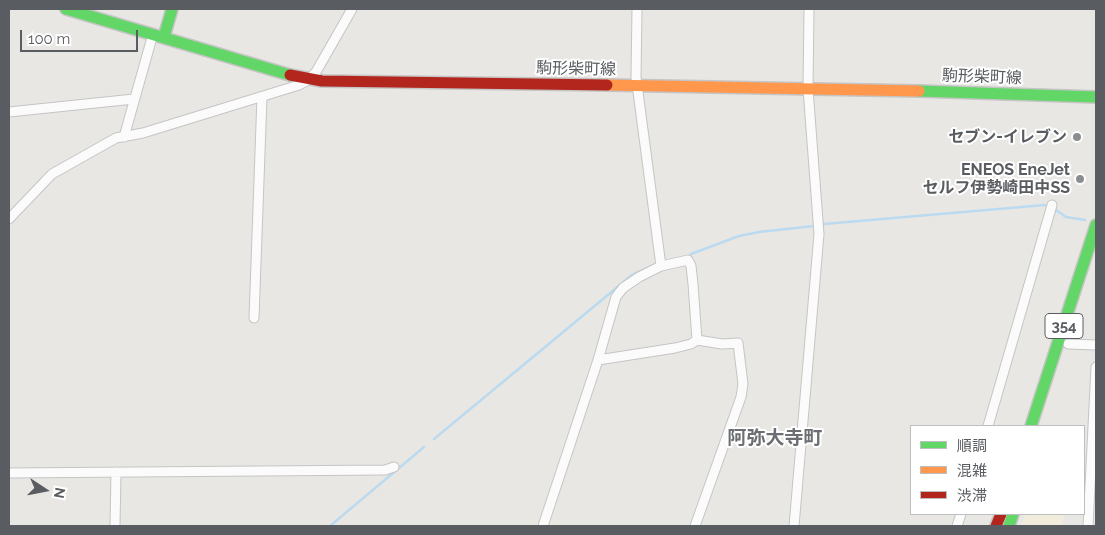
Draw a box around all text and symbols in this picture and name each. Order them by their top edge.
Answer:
scale bar [22,20,140,52]
text: 100 m [28,30,70,48]
street label: 駒形柴町線 [536,59,616,79]
street label: 駒形柴町線 [942,66,1022,88]
place label: セブン-イレブン [948,127,1067,147]
marker: セブン-イレブン [1071,131,1083,143]
place label: ENEOS EneJet セルフ伊勢崎田中SS [922,160,1070,198]
marker: ENEOS EneJet セルフ伊勢崎田中SS [1074,173,1086,185]
road number: 354 [1045,314,1083,338]
legend [910,425,1085,515]
district label: 阿弥大寺町 [728,427,822,449]
text: 順調 [957,437,987,455]
text: 混雑 [957,462,987,480]
north arrow [20,465,70,515]
text: N [51,486,69,500]
text: 渋滞 [957,487,987,505]

